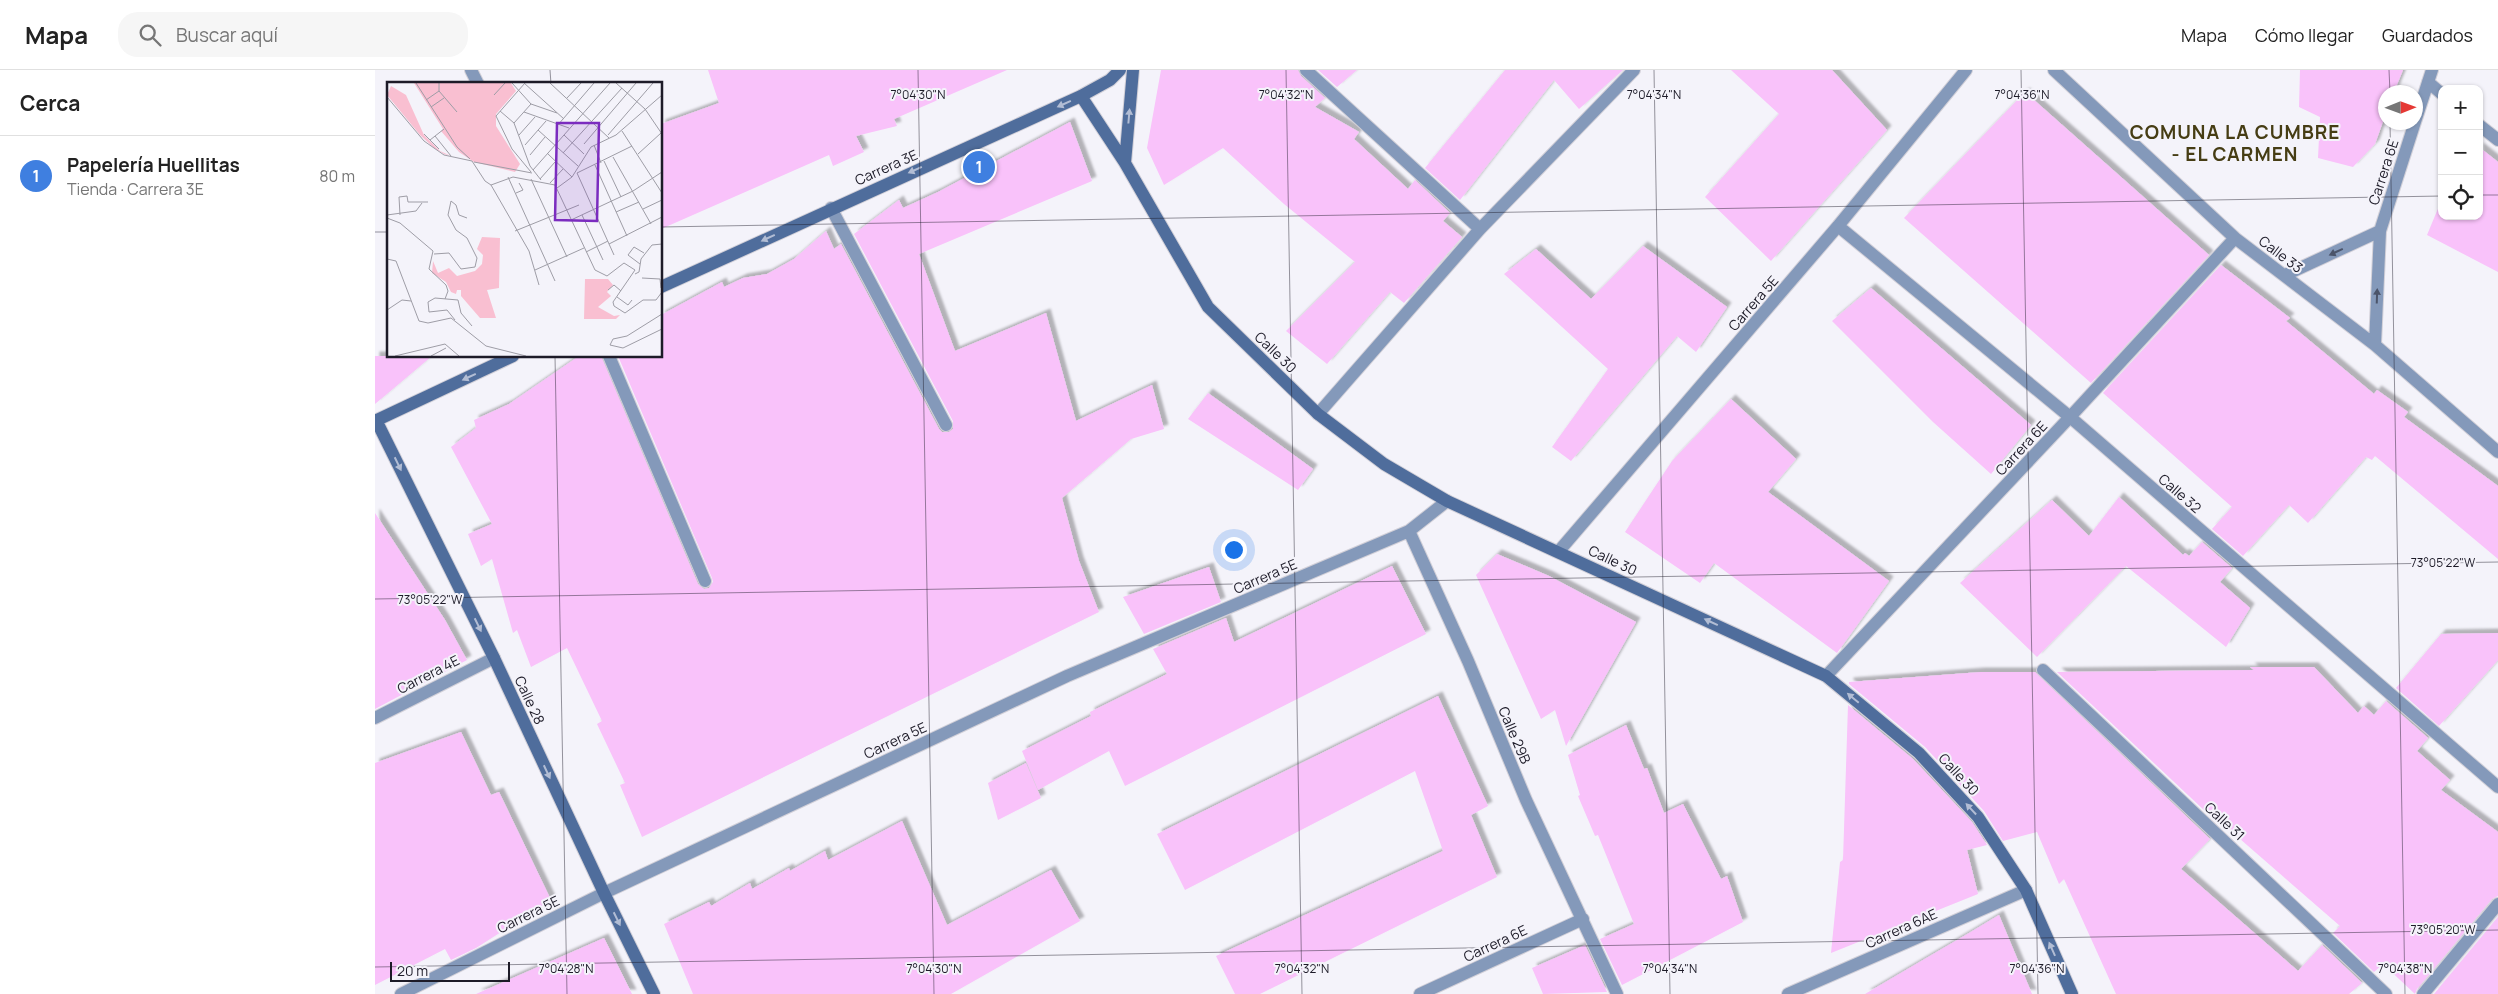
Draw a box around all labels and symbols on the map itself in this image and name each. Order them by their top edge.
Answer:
inset map [387,82,663,358]
north arrow [2378,85,2423,130]
text: 7°04'30"N [891,86,945,103]
text: 7°04'32"N [1259,86,1313,103]
text: 7°04'34"N [1627,86,1681,103]
text: 7°04'36"N [1994,86,2050,103]
one-way arrow [1057,100,1071,108]
one-way arrow [1125,108,1133,124]
district label: COMUNA LA CUMBRE - EL CARMEN [2130,119,2340,167]
street label: Carrera 6E [2363,137,2403,207]
street label: Carrera 3E [852,145,920,189]
pin: 1 [963,148,995,186]
one-way arrow [908,167,922,175]
street label: Calle 33 [2255,231,2307,277]
one-way arrow [760,233,775,242]
one-way arrow [2329,248,2343,256]
street label: Carrera 5E [1724,271,1782,335]
one-way arrow [2374,288,2382,304]
street label: Calle 30 [1251,327,1301,377]
one-way arrow [462,373,476,381]
street label: Carrera 6E [1991,417,2051,479]
one-way arrow [394,457,402,471]
street label: Calle 32 [2155,469,2206,517]
your location [1221,537,1247,563]
street label: Calle 30 [1586,540,1640,580]
street label: Carrera 5E [1230,554,1300,598]
text: 73°05'22"W [2411,554,2476,571]
text: 73°05'22"W [398,591,463,608]
one-way arrow [474,618,482,632]
one-way arrow [1704,618,1718,626]
street label: Carrera 4E [394,650,462,698]
street label: Calle 28 [511,673,549,727]
one-way arrow [1848,692,1860,704]
street label: Calle 29B [1494,703,1536,767]
street label: Carrera 5E [860,717,930,763]
street label: Calle 30 [1934,749,1984,799]
one-way arrow [544,765,552,779]
street label: Calle 31 [2201,798,2249,844]
one-way arrow [1965,804,1977,816]
street label: Carrera 5E [494,891,562,937]
street label: Carrera 6AE [1862,904,1940,952]
one-way arrow [613,912,621,926]
street label: Carrera 6E [1460,920,1530,966]
text: 73°05'20"W [2411,921,2476,938]
one-way arrow [2048,942,2056,956]
scale bar [390,959,510,982]
text: 7°04'28"N [539,960,593,977]
text: 7°04'30"N [907,960,961,977]
text: 7°04'32"N [1275,960,1329,977]
text: 7°04'34"N [1643,960,1697,977]
text: 7°04'36"N [2009,960,2065,977]
text: 7°04'38"N [2378,960,2432,977]

